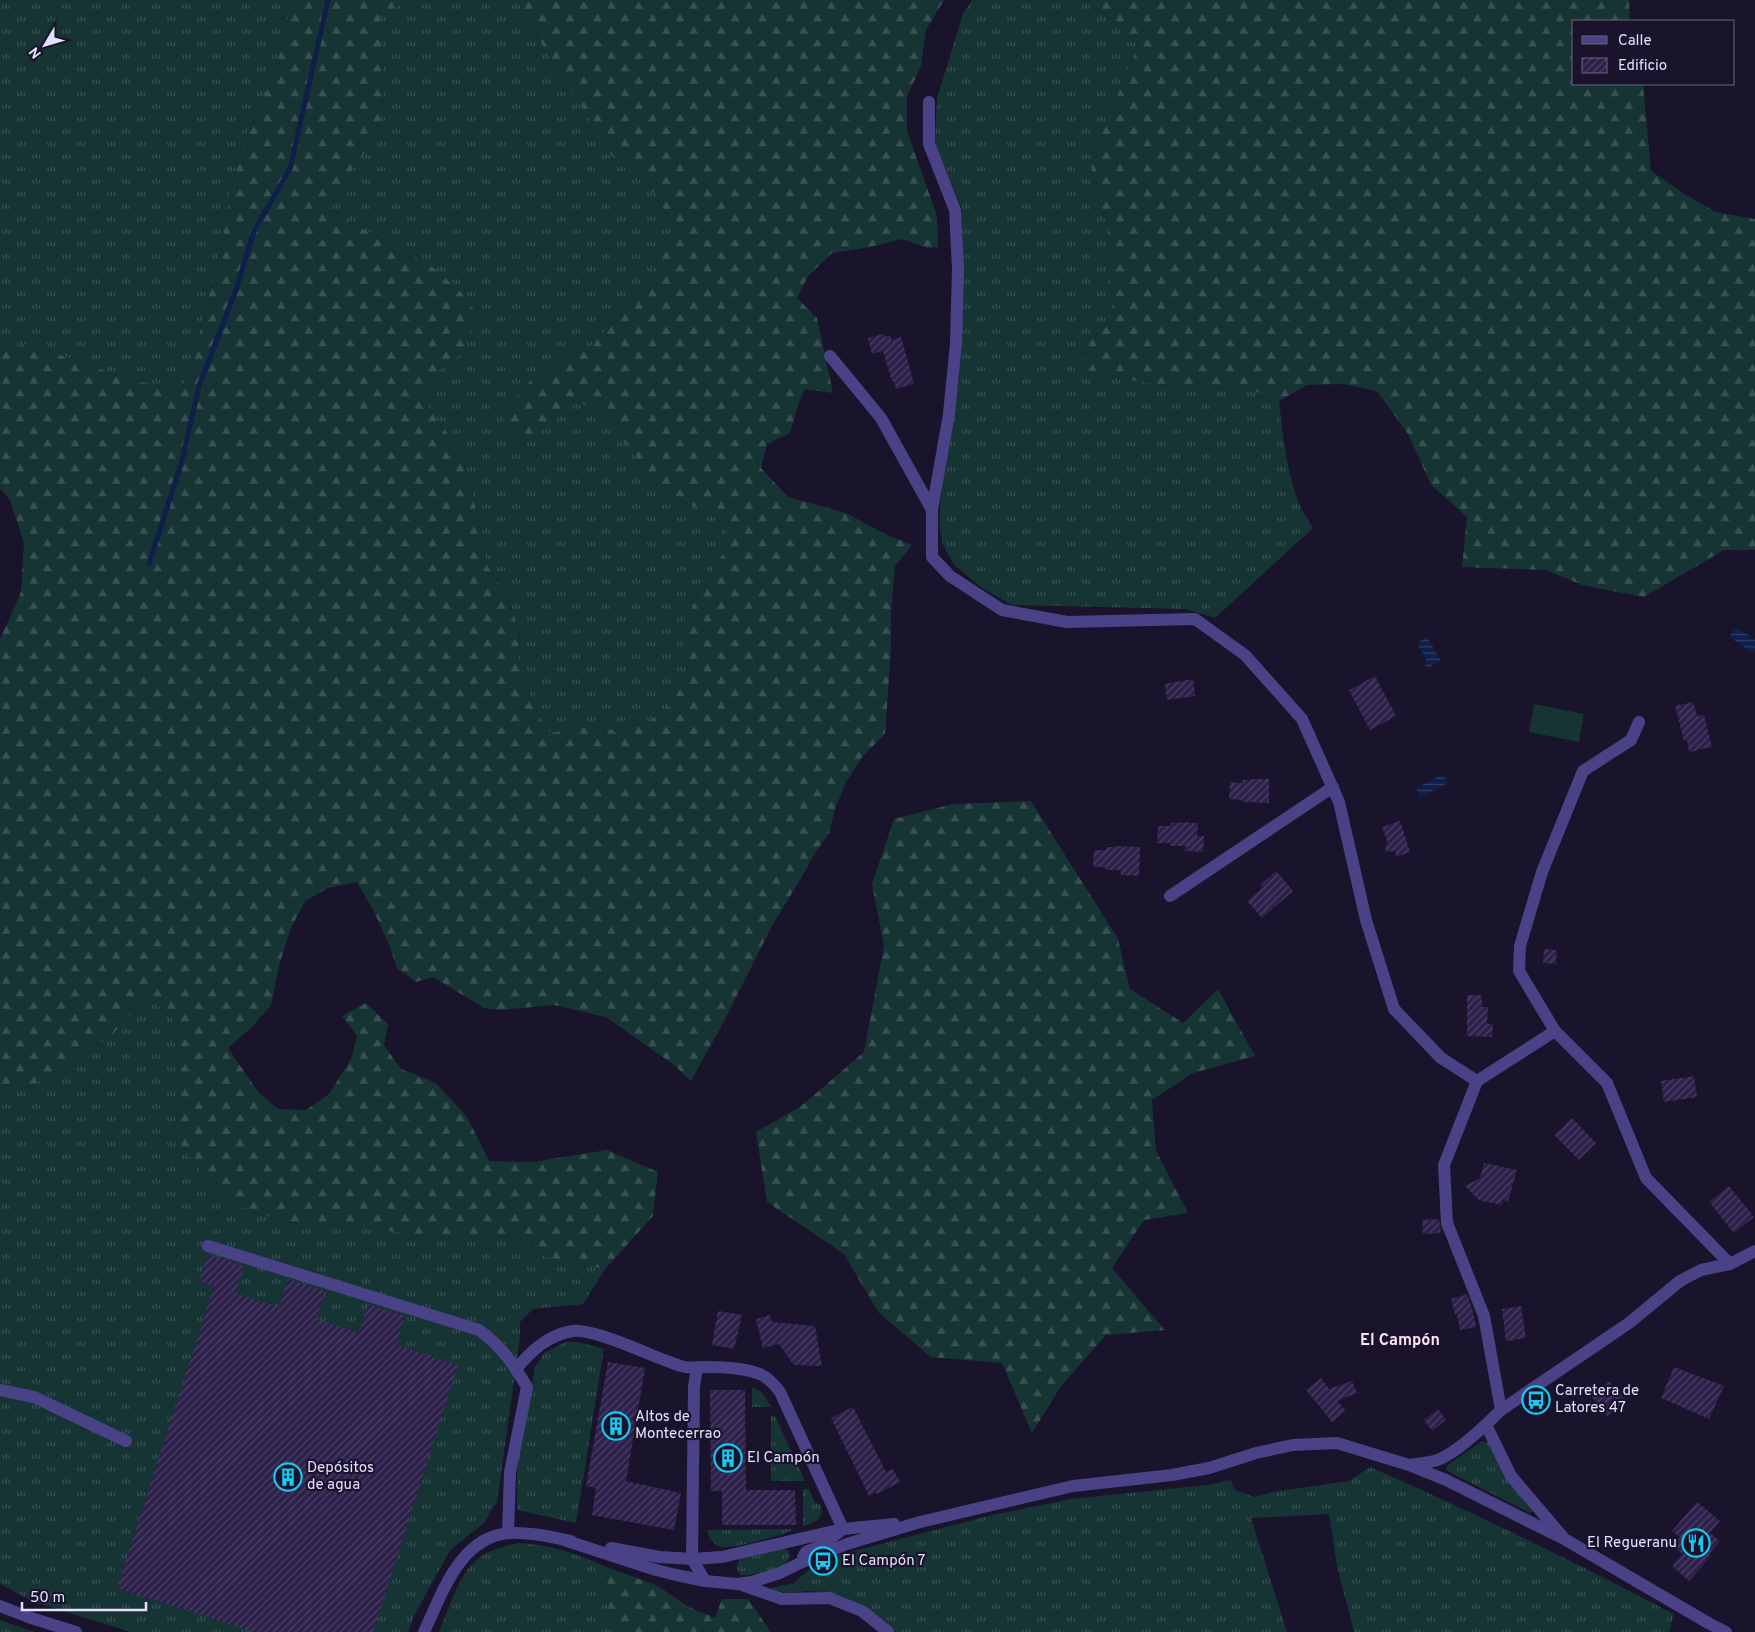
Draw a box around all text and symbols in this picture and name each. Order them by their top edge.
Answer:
north arrow [20,20,70,70]
legend [1572,20,1735,85]
text: Calle [1618,32,1652,51]
text: N [26,43,46,61]
text: Edificio [1618,57,1667,76]
district label: El Campón [1360,1331,1440,1351]
place label: Carretera de Latores 47 [1555,1382,1639,1418]
bus stop icon: Carretera de Latores 47 [1521,1385,1551,1415]
place label: Altos de Montecerrao [635,1408,721,1444]
building icon: Altos de Montecerrao [601,1411,631,1441]
building icon: El Campón [713,1443,743,1473]
place label: El Campón [747,1449,820,1468]
place label: Depósitos de agua [307,1459,374,1495]
building icon: Depósitos de agua [273,1462,303,1492]
restaurant icon: El Regueranu [1681,1528,1711,1558]
place label: El Regueranu [1587,1534,1677,1553]
bus stop icon: El Campón 7 [808,1546,838,1576]
place label: El Campón 7 [842,1552,926,1571]
scale bar [22,1580,146,1612]
text: 50 m [30,1589,65,1608]

